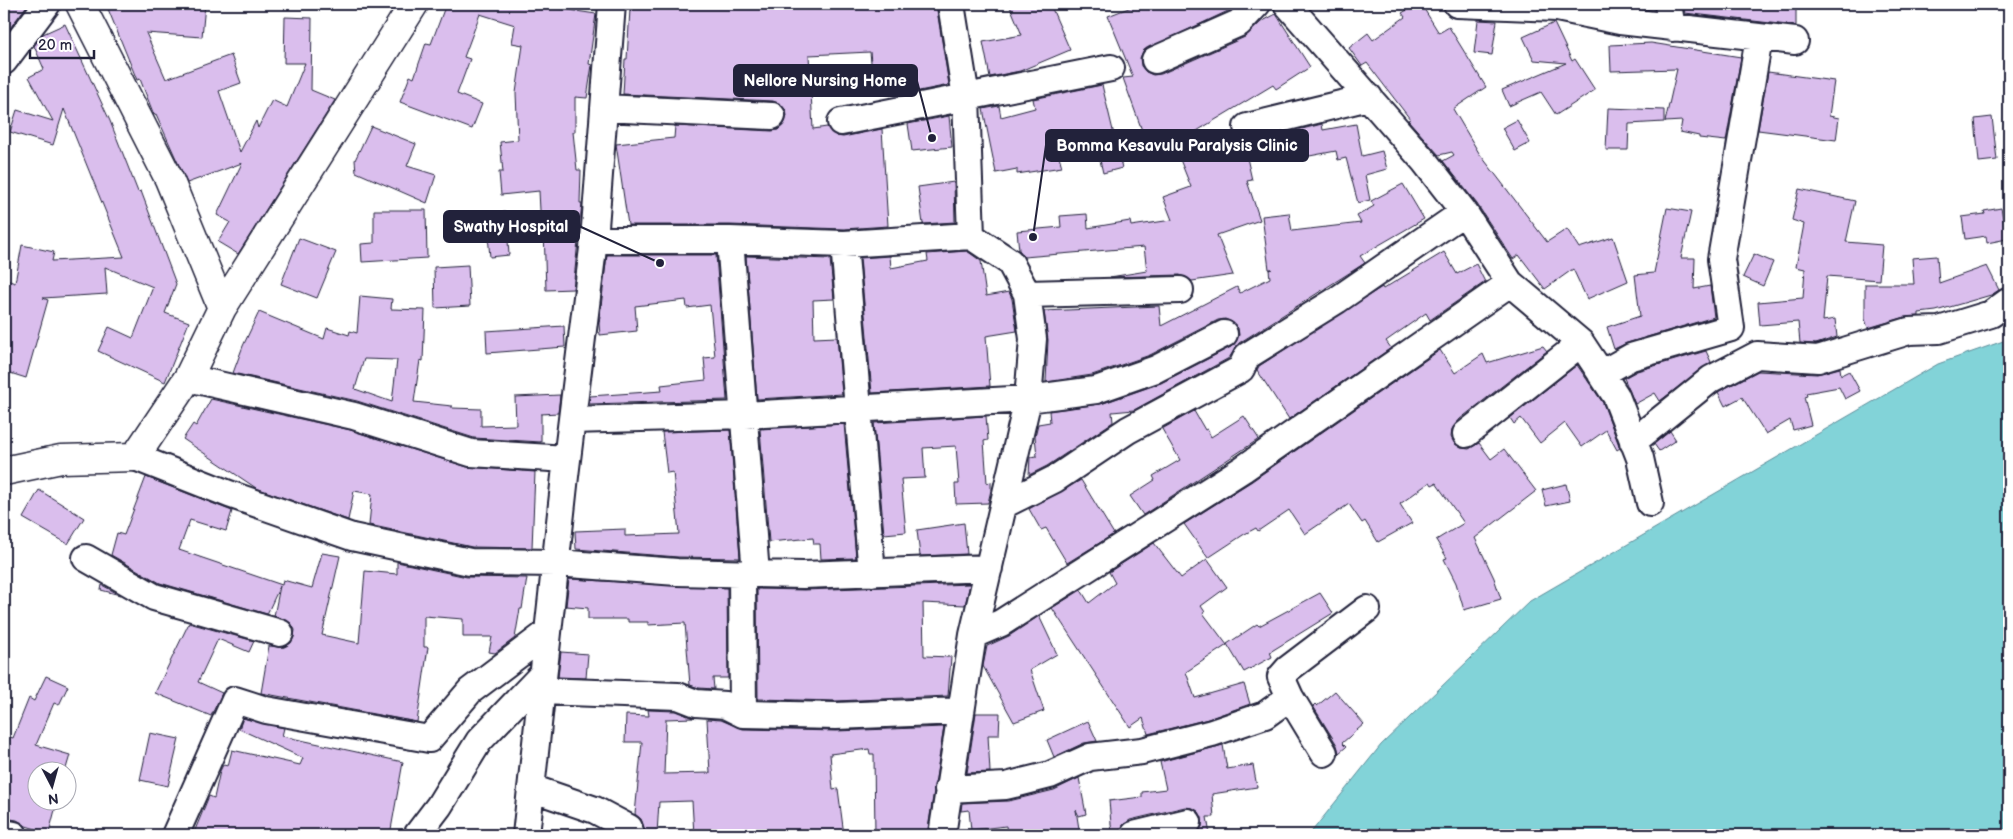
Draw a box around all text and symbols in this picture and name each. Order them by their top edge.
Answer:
scale bar [30,28,94,60]
text: 20 m [38,36,72,55]
callout: Nellore Nursing Home [734,65,917,96]
text: Nellore Nursing Home [743,72,907,91]
callout: Bomma Kesavulu Paralysis Clinic [1046,130,1308,161]
text: Bomma Kesavulu Paralysis Clinic [1056,137,1298,156]
callout: Swathy Hospital [444,211,579,242]
text: Swathy Hospital [454,218,568,237]
north arrow [28,762,78,812]
text: N [47,789,59,807]

